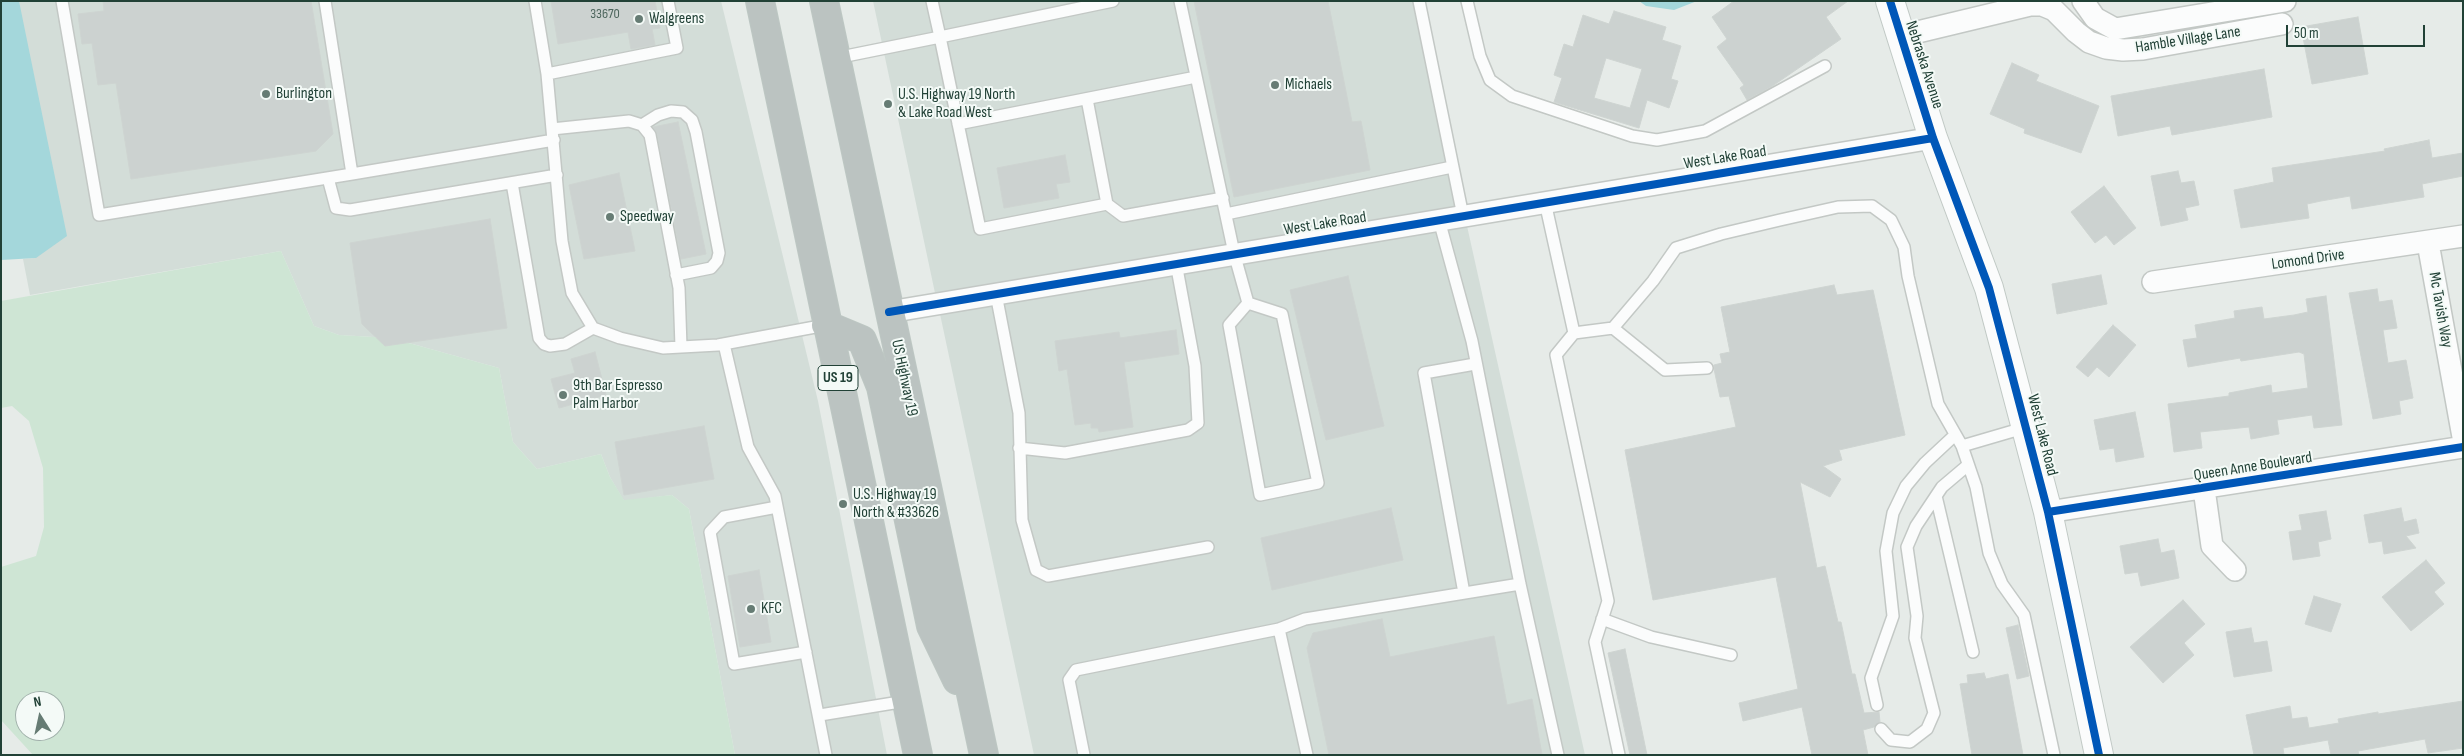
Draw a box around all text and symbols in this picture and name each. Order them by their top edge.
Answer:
house number: 33670 [590,6,620,22]
place label: Walgreens [649,9,704,29]
marker: Walgreens [633,13,645,25]
scale bar [2289,15,2428,47]
street label: Nebraska Avenue [1901,19,1947,111]
street label: Hamble Village Lane [2134,22,2242,58]
text: 50 m [2294,24,2319,43]
place label: Michaels [1285,75,1332,95]
marker: Michaels [1269,79,1281,91]
place label: Burlington [276,84,332,104]
place label: U.S. Highway 19 North & Lake Road West [898,85,1015,123]
marker: Burlington [260,88,272,100]
marker: U.S. Highway 19 North & Lake Road West [882,98,894,110]
street label: West Lake Road [1682,142,1768,174]
place label: Speedway [620,207,674,227]
street label: West Lake Road [1282,208,1368,240]
marker: Speedway [604,211,616,223]
street label: Lomond Drive [2270,245,2346,275]
street label: Mc Tavish Way [2424,271,2456,349]
street label: US Highway 19 [887,338,921,418]
road number: US 19 [818,366,858,390]
place label: 9th Bar Espresso Palm Harbor [573,376,663,414]
marker: 9th Bar Espresso Palm Harbor [557,389,569,401]
street label: West Lake Road [2023,392,2061,478]
street label: Queen Anne Boulevard [2192,448,2314,486]
place label: U.S. Highway 19 North & #33626 [853,485,939,523]
marker: U.S. Highway 19 North & #33626 [837,498,849,510]
place label: KFC [761,599,782,619]
marker: KFC [745,603,757,615]
north arrow [15,691,65,741]
text: N [32,693,43,711]

